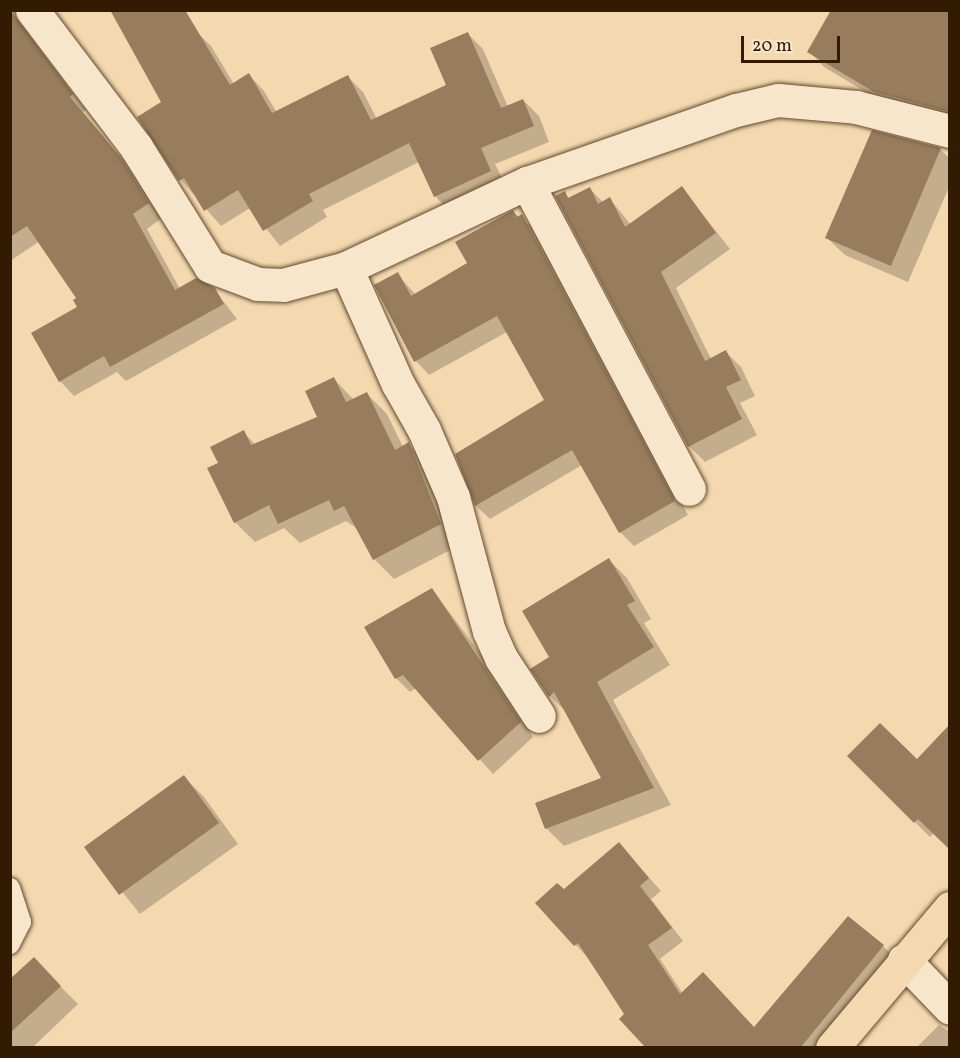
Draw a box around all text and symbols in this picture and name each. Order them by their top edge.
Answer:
scale bar [744,24,843,62]
text: 20 m [752,34,792,59]

